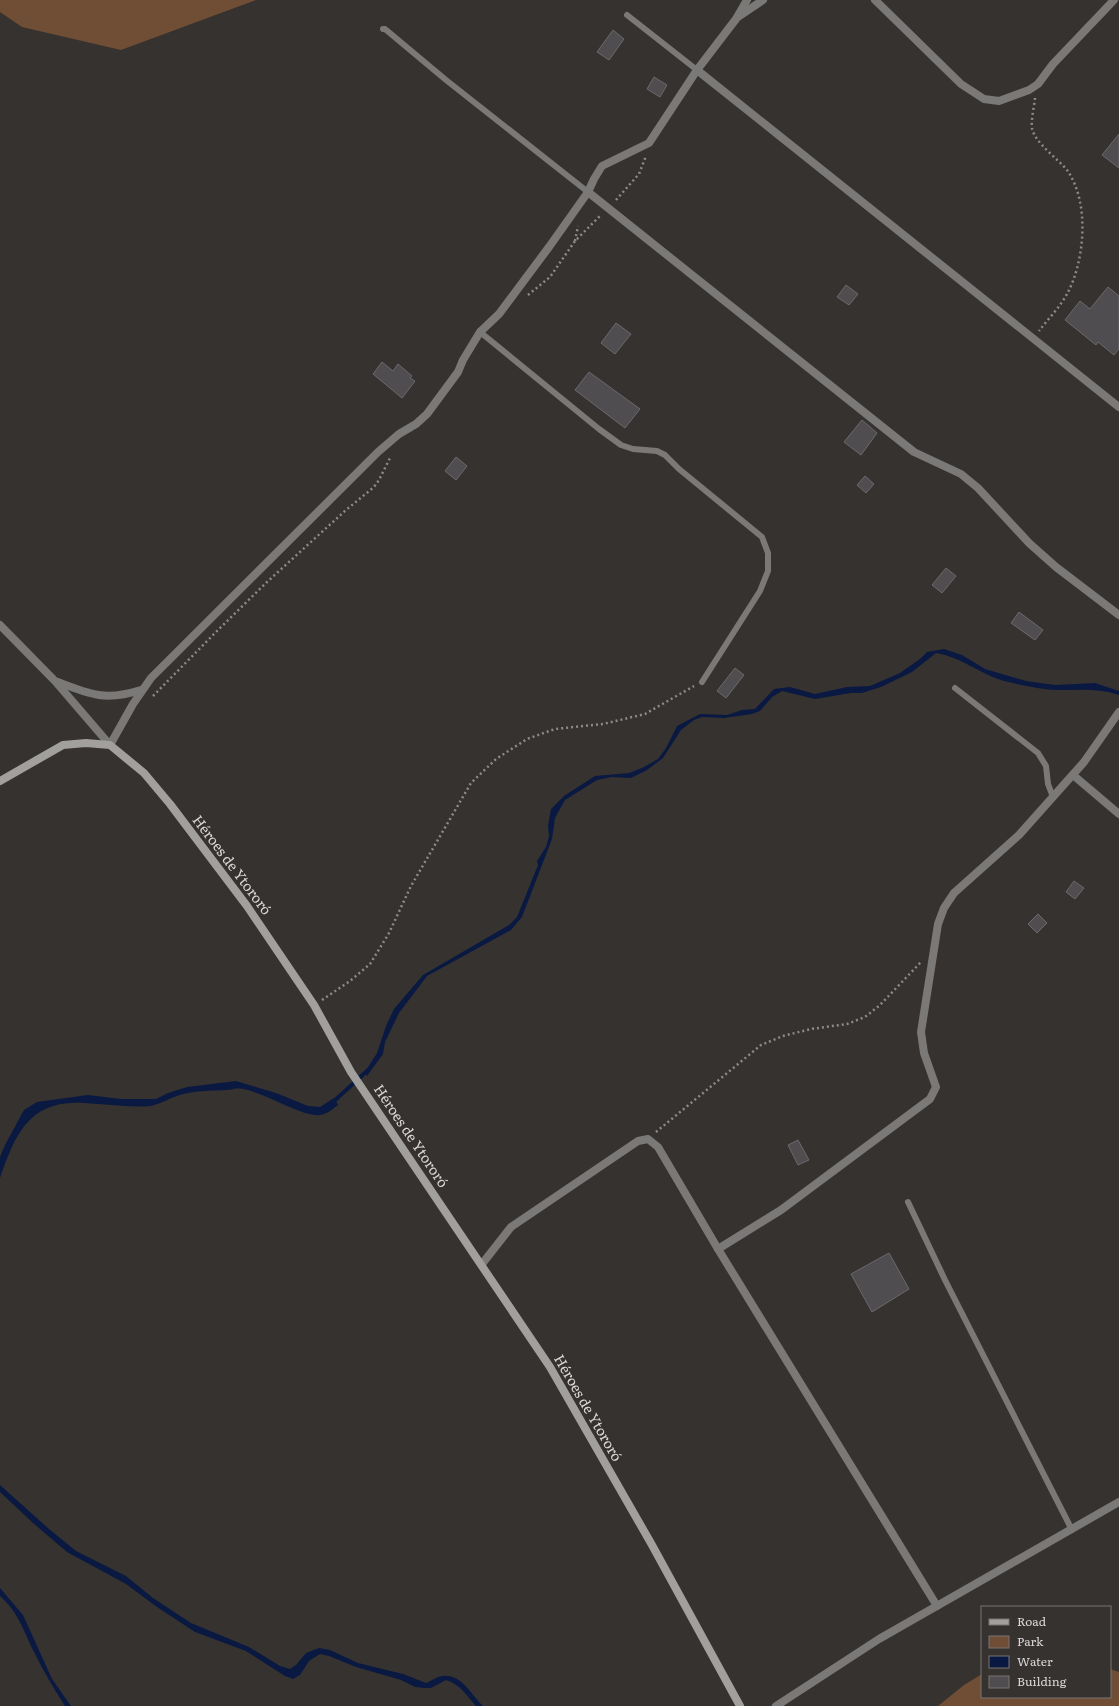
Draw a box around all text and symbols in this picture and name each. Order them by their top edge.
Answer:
street label: Héroes de Ytororó [189,810,277,919]
street label: Héroes de Ytororó [370,1080,454,1191]
street label: Héroes de Ytororó [550,1350,628,1465]
legend [981,1606,1111,1698]
text: Road [1017,1612,1047,1630]
text: Park [1017,1632,1044,1650]
text: Water [1017,1652,1053,1670]
text: Building [1017,1672,1067,1690]

